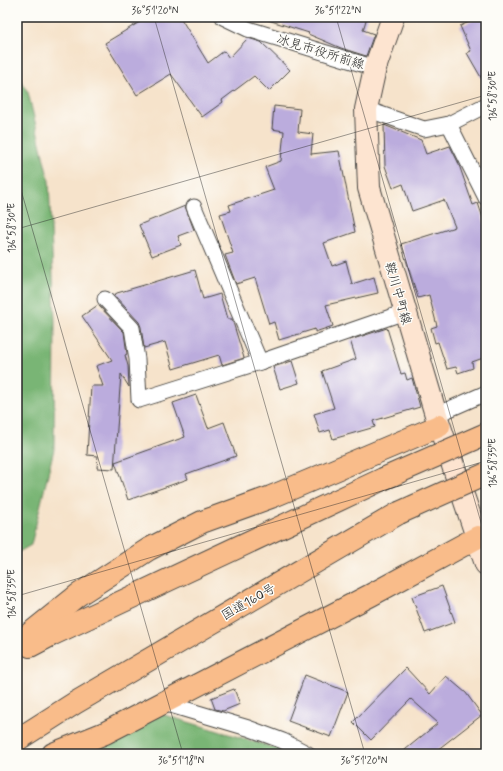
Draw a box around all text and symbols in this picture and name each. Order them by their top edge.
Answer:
text: 36°51'20"N [132,4,179,18]
text: 36°51'22"N [315,4,361,18]
street label: 冰見市役所前線 [275,31,368,74]
text: 136°58'30"E [486,71,500,121]
text: 136°58'30"E [5,203,19,253]
street label: 鞍川中町線 [380,260,415,328]
text: 136°58'35"E [486,438,500,488]
text: 136°58'35"E [5,569,19,619]
street label: 国道160号 [219,580,279,625]
text: 36°51'18"N [158,754,204,768]
text: 36°51'20"N [341,754,388,768]

